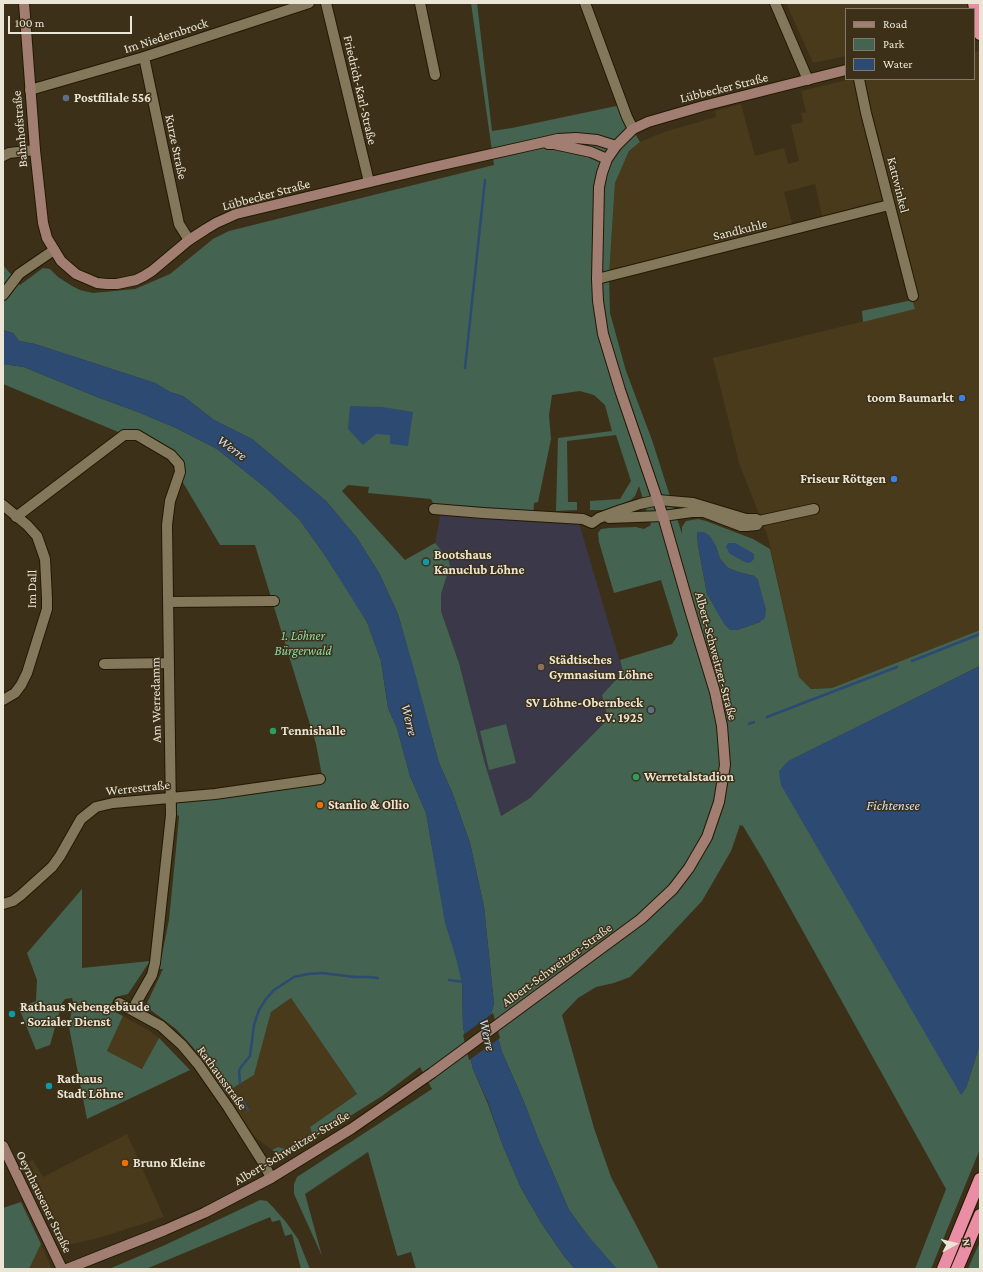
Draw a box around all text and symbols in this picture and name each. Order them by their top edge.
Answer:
scale bar [10,8,134,34]
legend [845,8,975,80]
street label: Im Niedernbrock [122,15,210,57]
text: 100 m [15,16,44,30]
text: Road [883,17,907,31]
street label: Friedrich-Karl-Straße [340,34,380,146]
text: Park [883,37,904,51]
text: Water [883,57,912,71]
street label: Lübbecker Straße [678,70,770,106]
street label: Bahnhofstraße [9,90,31,168]
place label: Postfiliale 556 [74,90,151,106]
marker: Postfiliale 556 [61,93,71,103]
street label: Kurze Straße [162,113,190,181]
street label: Kattwinkel [884,155,912,215]
street label: Lübbecker Straße [220,176,312,214]
street label: Sandkuhle [711,216,769,244]
place label: toom Baumarkt [867,390,954,406]
marker: toom Baumarkt [957,393,967,403]
water label: Werre [214,432,250,464]
place label: Friseur Röttgen [800,471,886,487]
marker: Friseur Röttgen [889,474,899,484]
place label: Bootshaus Kanuclub Löhne [434,547,525,578]
marker: Bootshaus Kanuclub Löhne [421,557,431,567]
street label: Im Dall [24,570,40,608]
street label: Albert-Schweitzer-Straße [691,590,741,722]
park label: 1. Löhner Bürgerwald [274,628,332,659]
place label: Städtisches Gymnasium Löhne [549,652,653,683]
street label: Am Werredamm [147,657,165,743]
marker: Städtisches Gymnasium Löhne [536,662,546,672]
place label: SV Löhne-Obernbeck e.V. 1925 [526,695,643,726]
water label: Werre [397,702,421,738]
marker: SV Löhne-Obernbeck e.V. 1925 [646,705,656,715]
place label: Tennishalle [281,723,346,739]
marker: Tennishalle [268,726,278,736]
place label: Werretalstadion [644,769,734,785]
marker: Werretalstadion [631,772,641,782]
street label: Werrestraße [105,777,171,799]
place label: Stanlio & Ollio [328,797,409,813]
water label: Fichtensee [866,798,920,814]
marker: Stanlio & Ollio [315,800,325,810]
street label: Albert-Schweitzer-Straße [499,920,615,1010]
place label: Rathaus Nebengebäude - Sozialer Dienst [20,999,149,1030]
marker: Rathaus Nebengebäude - Sozialer Dienst [7,1009,17,1019]
water label: Werre [475,1017,499,1053]
street label: Rathausstraße [194,1043,250,1113]
place label: Rathaus Stadt Löhne [57,1071,123,1102]
marker: Rathaus Stadt Löhne [44,1081,54,1091]
street label: Albert-Schweitzer-Straße [231,1107,353,1189]
street label: Oeynhausener Straße [13,1148,75,1256]
place label: Bruno Kleine [133,1155,205,1171]
marker: Bruno Kleine [120,1158,130,1168]
north arrow [935,1224,975,1264]
text: N [960,1238,973,1247]

